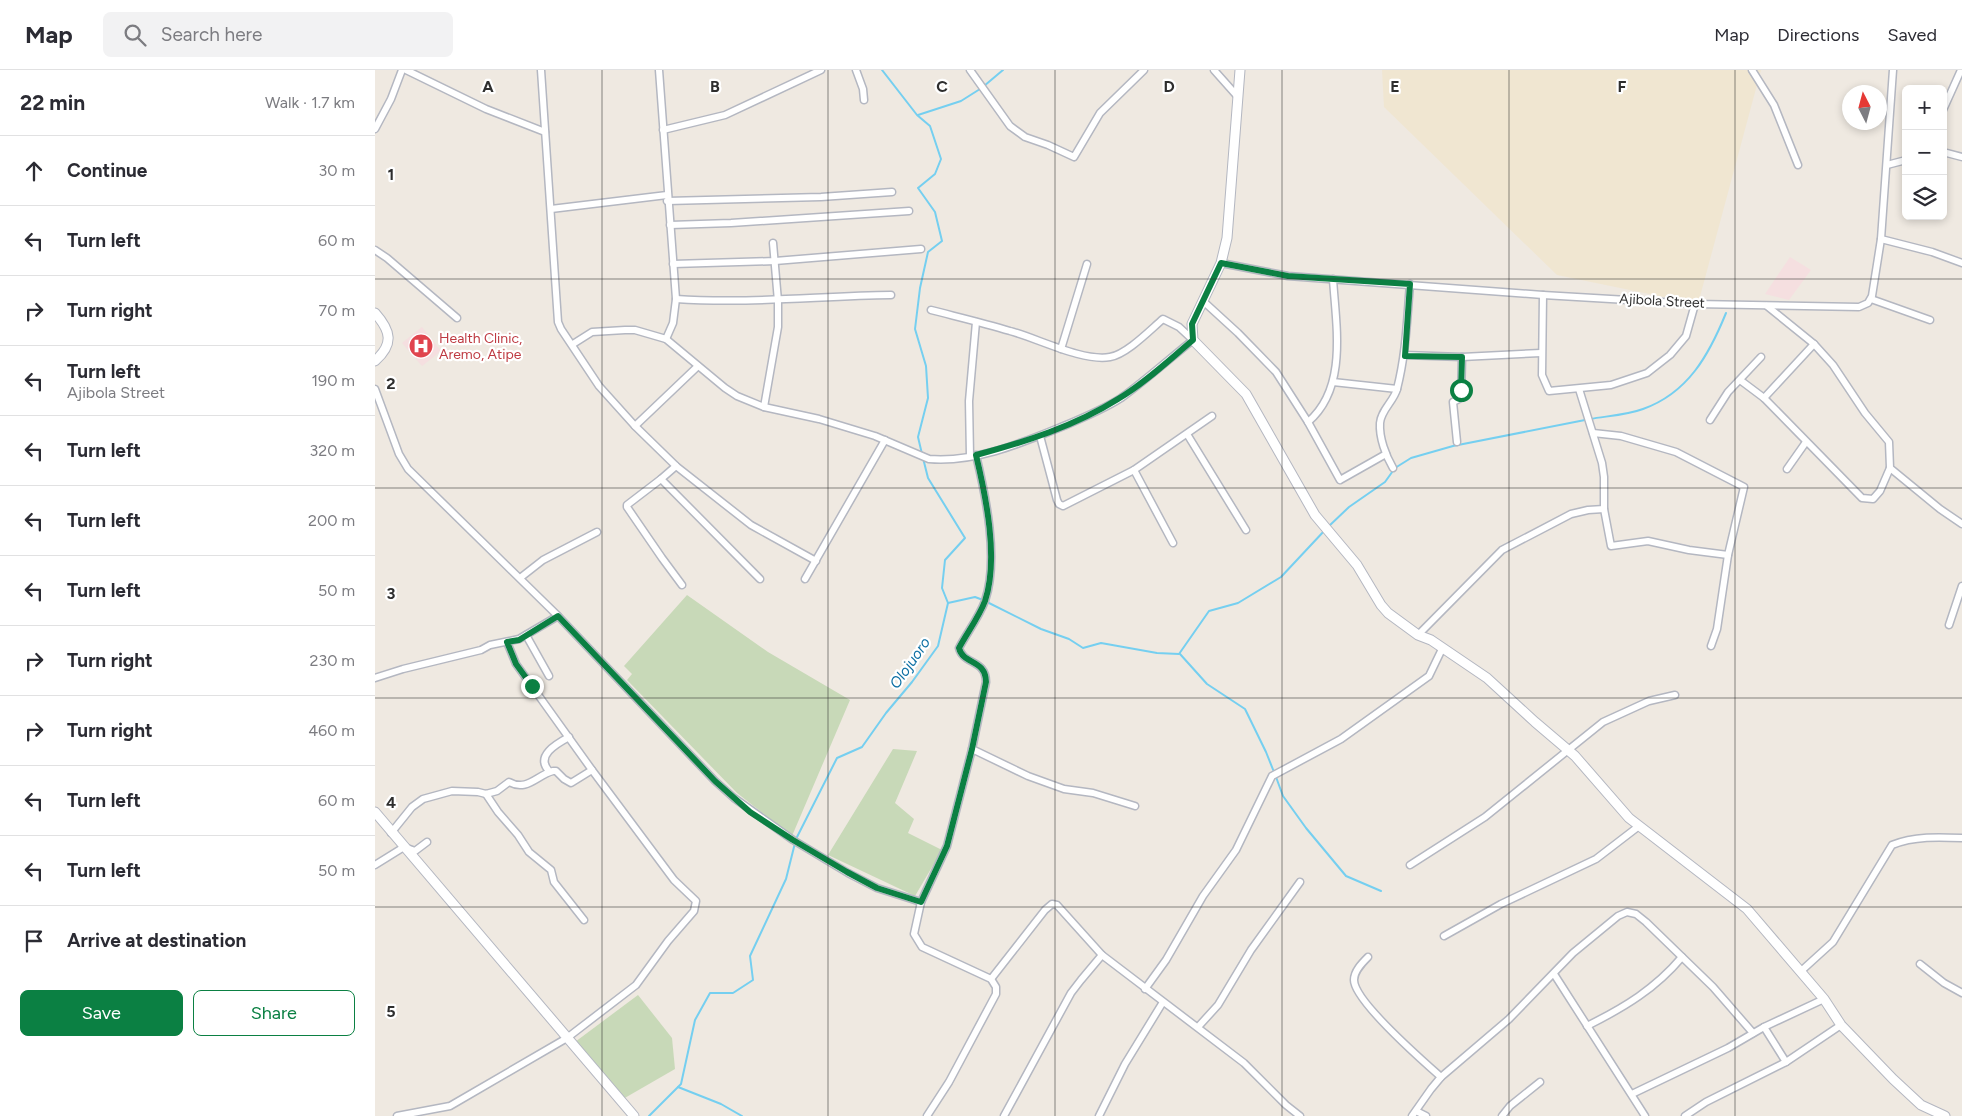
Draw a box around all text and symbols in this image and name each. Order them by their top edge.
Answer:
search box [103,12,453,57]
text: Map [25,20,73,49]
icon: search [121,21,149,49]
text: Search here [161,23,262,46]
text: Map [1714,24,1749,46]
text: Directions [1777,24,1859,46]
text: Saved [1887,24,1937,46]
text: A [482,77,494,96]
text: B [710,77,720,96]
text: C [936,77,948,96]
text: D [1163,77,1175,96]
text: E [1390,77,1400,96]
text: F [1618,77,1627,96]
north arrow [1842,85,1887,130]
map controls [1902,85,1947,220]
button: + [1902,85,1947,130]
text: 22 min [20,90,85,115]
text: Walk · 1.7 km [265,93,355,112]
button: − [1902,130,1947,175]
icon: ahead [20,157,48,185]
text: Continue [67,159,147,182]
text: 30 m [318,161,355,180]
text: 1 [388,165,394,184]
button: layers [1902,175,1947,220]
icon: left [20,227,48,255]
text: Turn left [67,229,141,252]
text: 60 m [318,231,355,250]
street label: Ajibola Street [1619,290,1705,312]
icon: right [20,297,48,325]
text: Turn right [67,299,153,322]
text: 70 m [319,301,355,320]
place label: Health Clinic, Aremo, Atipe [439,330,522,363]
hospital icon: Health Clinic, Aremo, Atipe [408,333,434,359]
text: Turn left [67,360,141,383]
icon: left [20,367,48,395]
text: 190 m [312,371,355,390]
text: 2 [386,374,396,393]
route start [1450,379,1473,402]
text: Ajibola Street [67,383,165,402]
icon: left [20,437,48,465]
text: Turn left [67,439,141,462]
text: 320 m [310,441,355,460]
icon: left [20,507,48,535]
text: Turn left [67,509,141,532]
text: 200 m [308,511,355,530]
icon: left [20,577,48,605]
text: Turn left [67,579,141,602]
text: 50 m [318,581,355,600]
text: 3 [387,584,396,603]
water label: Olojuoro [886,634,934,692]
icon: right [20,647,48,675]
text: Turn right [67,649,153,672]
text: 230 m [310,651,355,670]
route end [521,675,544,698]
icon: right [20,717,48,745]
text: Turn right [67,719,153,742]
text: 460 m [308,721,355,740]
icon: left [20,787,48,815]
text: Turn left [67,789,141,812]
text: 60 m [318,791,355,810]
text: 4 [386,793,396,812]
icon: left [20,857,48,885]
text: Turn left [67,859,141,882]
text: 50 m [318,861,355,880]
icon: arrive [20,927,48,955]
text: Arrive at destination [67,929,246,952]
button: Save [20,990,183,1036]
button: Share [193,990,355,1036]
text: 5 [386,1002,396,1021]

